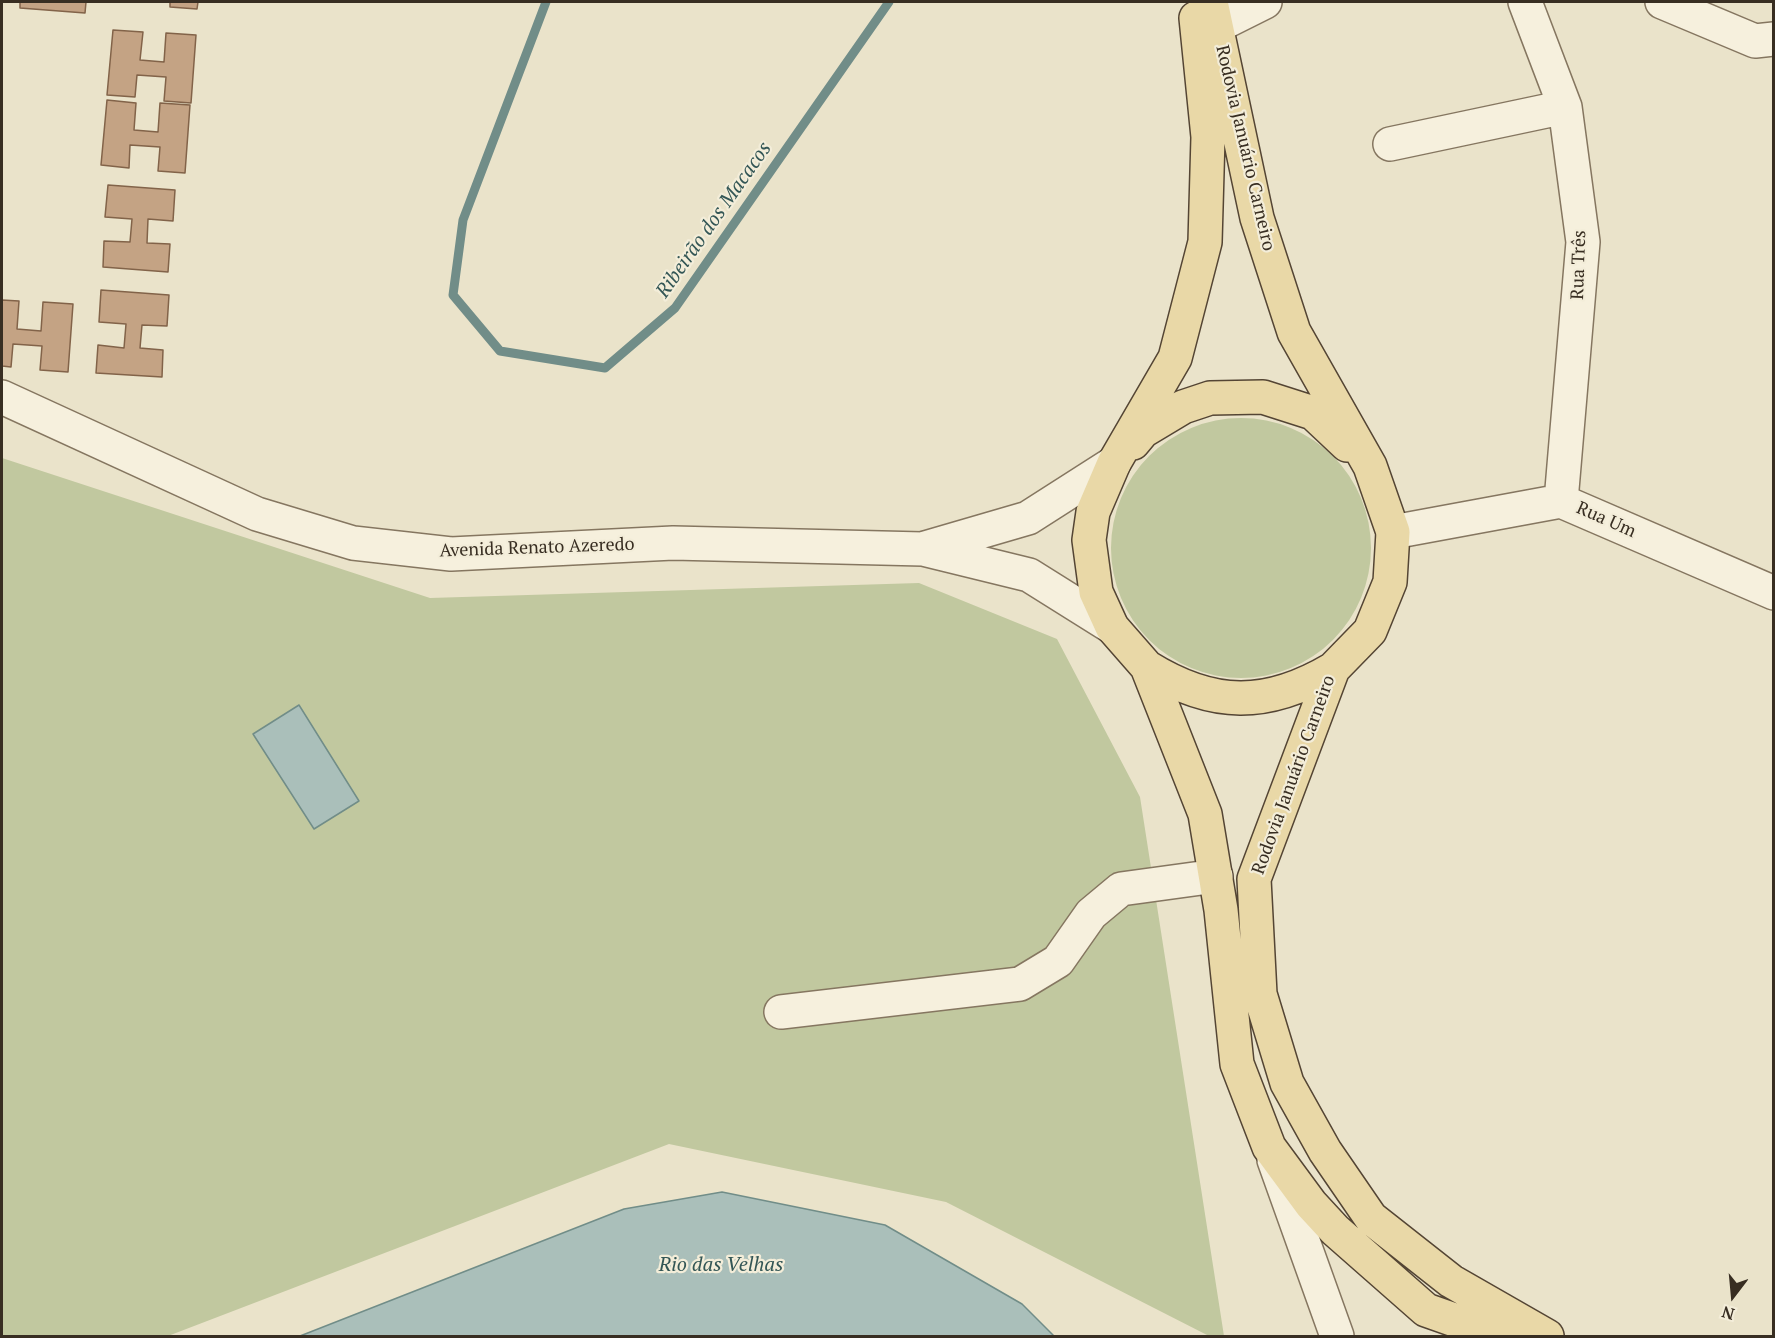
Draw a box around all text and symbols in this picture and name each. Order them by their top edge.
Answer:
street label: Rodovia Januário Carneiro [1211,43,1279,253]
water label: Ribeirão dos Macacos [651,137,777,303]
street label: Rua Três [1567,230,1591,300]
street label: Rua Um [1573,497,1639,543]
street label: Avenida Renato Azeredo [439,534,635,562]
street label: Rodovia Januário Carneiro [1248,672,1340,878]
water label: Rio das Velhas [659,1253,783,1277]
north arrow [1703,1266,1763,1326]
text: N [1719,1301,1737,1326]

